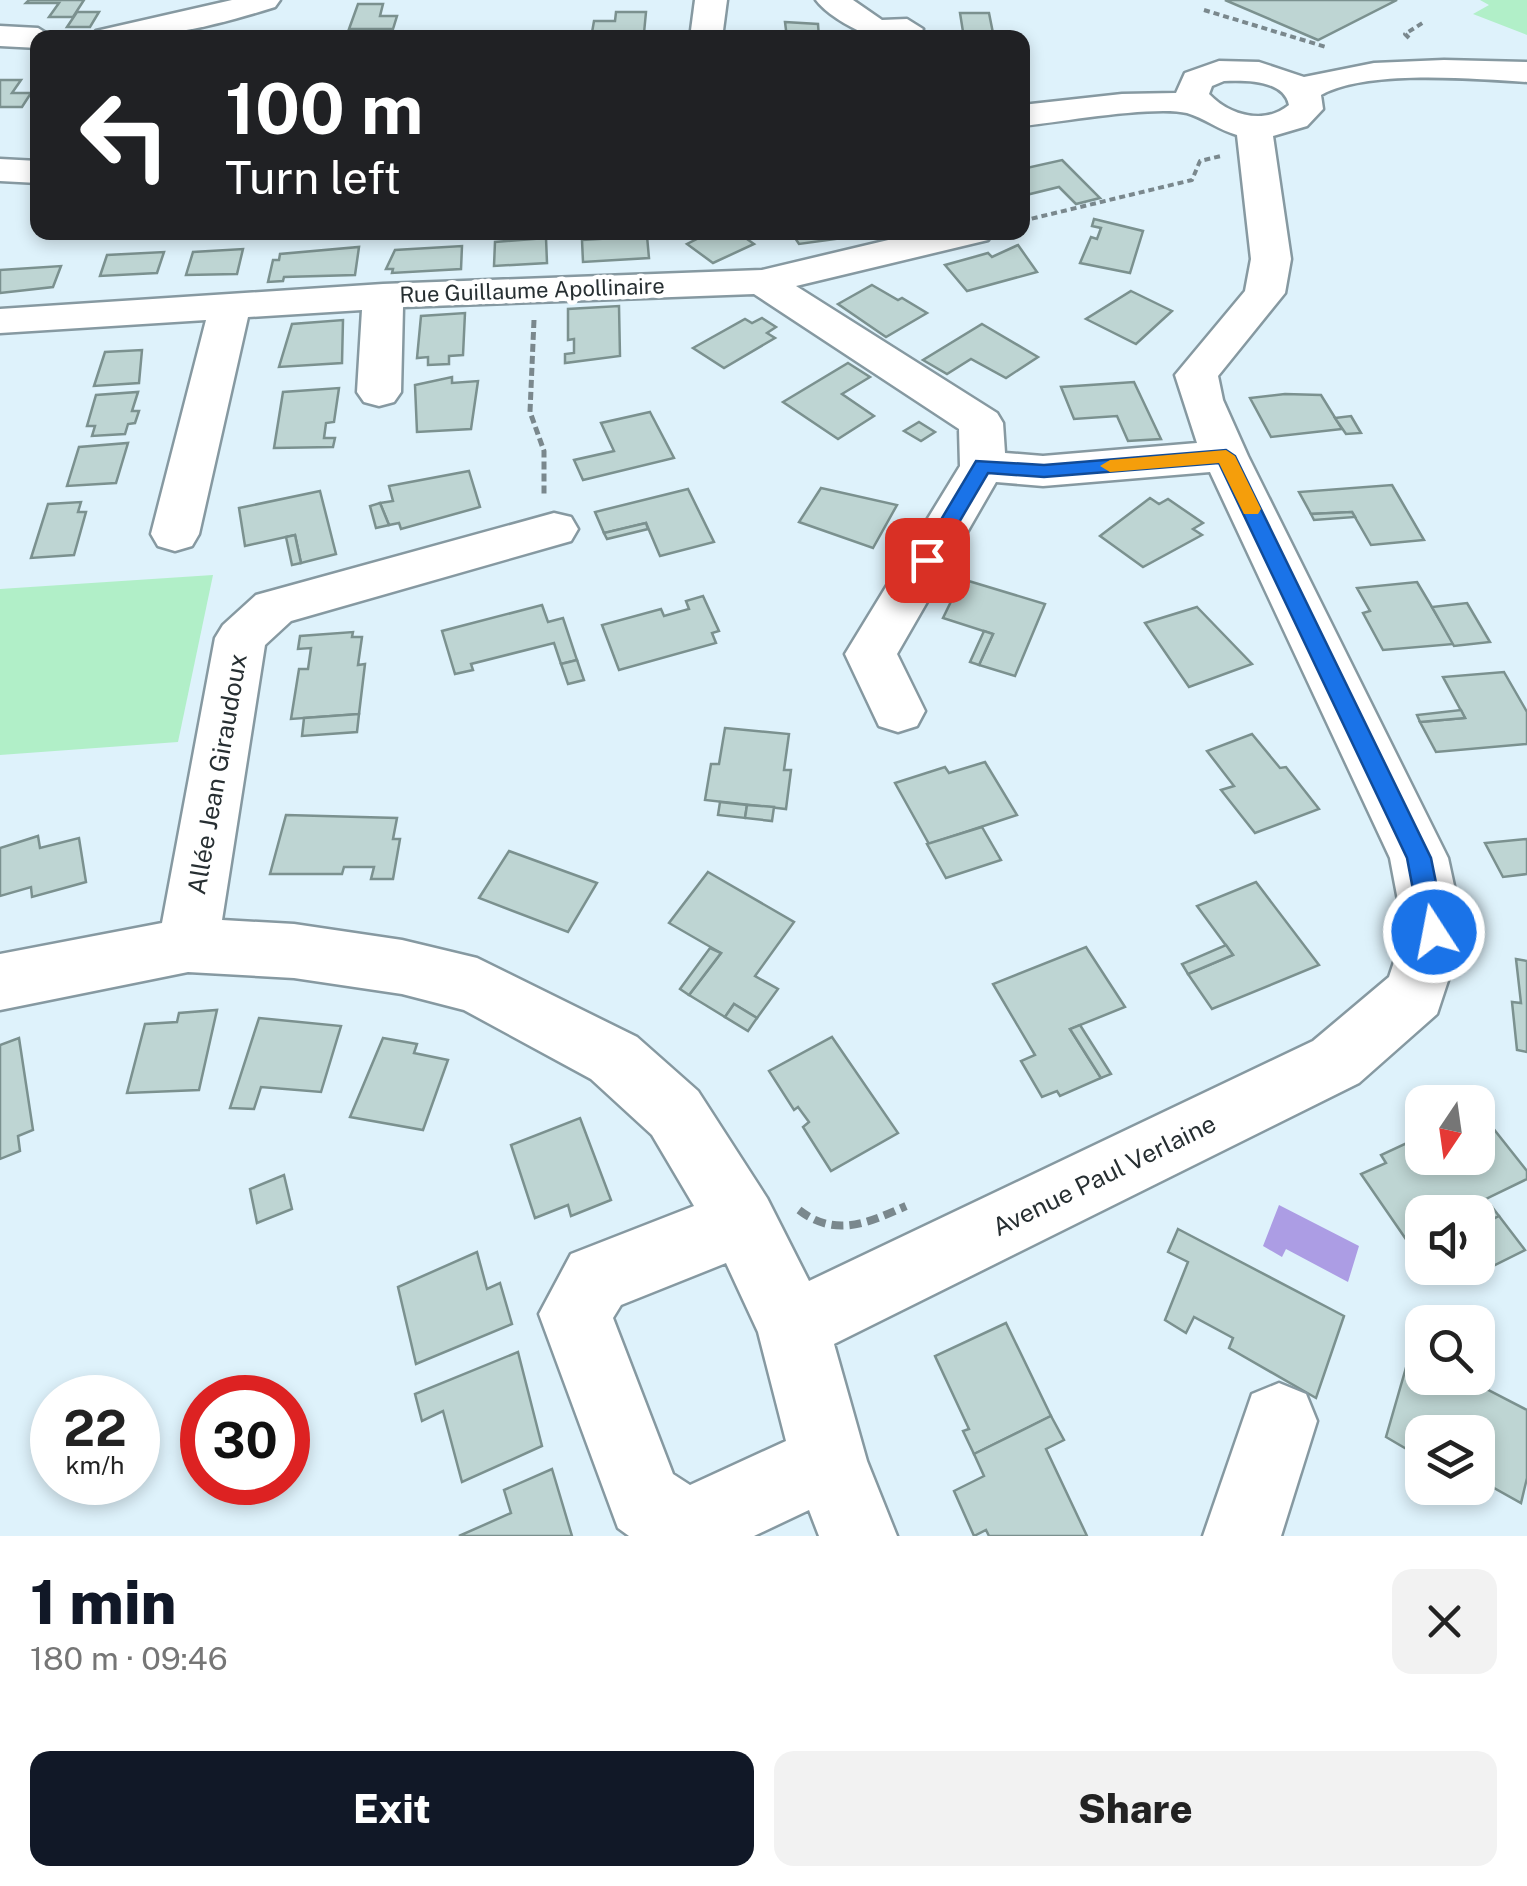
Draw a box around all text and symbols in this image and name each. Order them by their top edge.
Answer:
text: 100 m [225,67,423,150]
icon: left [60,70,190,200]
text: Turn left [225,151,401,204]
street label: Rue Guillaume Apollinaire [399,272,665,308]
pin [885,518,970,603]
icon: arrive [900,533,955,588]
street label: Allée Jean Giraudoux [181,651,253,897]
position arrow [1382,880,1486,984]
north arrow [1405,1085,1495,1175]
map controls [1405,1085,1495,1505]
street label: Avenue Paul Verlaine [987,1108,1221,1242]
button: sound [1405,1195,1495,1285]
button: search [1405,1305,1495,1395]
speed limit sign: 30 [180,1375,310,1505]
text: 22 [63,1398,127,1457]
button: layers [1405,1415,1495,1505]
text: km/h [66,1450,124,1480]
text: 1 min [30,1567,177,1638]
button: close [1392,1569,1497,1674]
text: 180 m · 09:46 [30,1640,228,1677]
button: Exit [30,1751,754,1866]
button: Share [774,1751,1497,1866]

